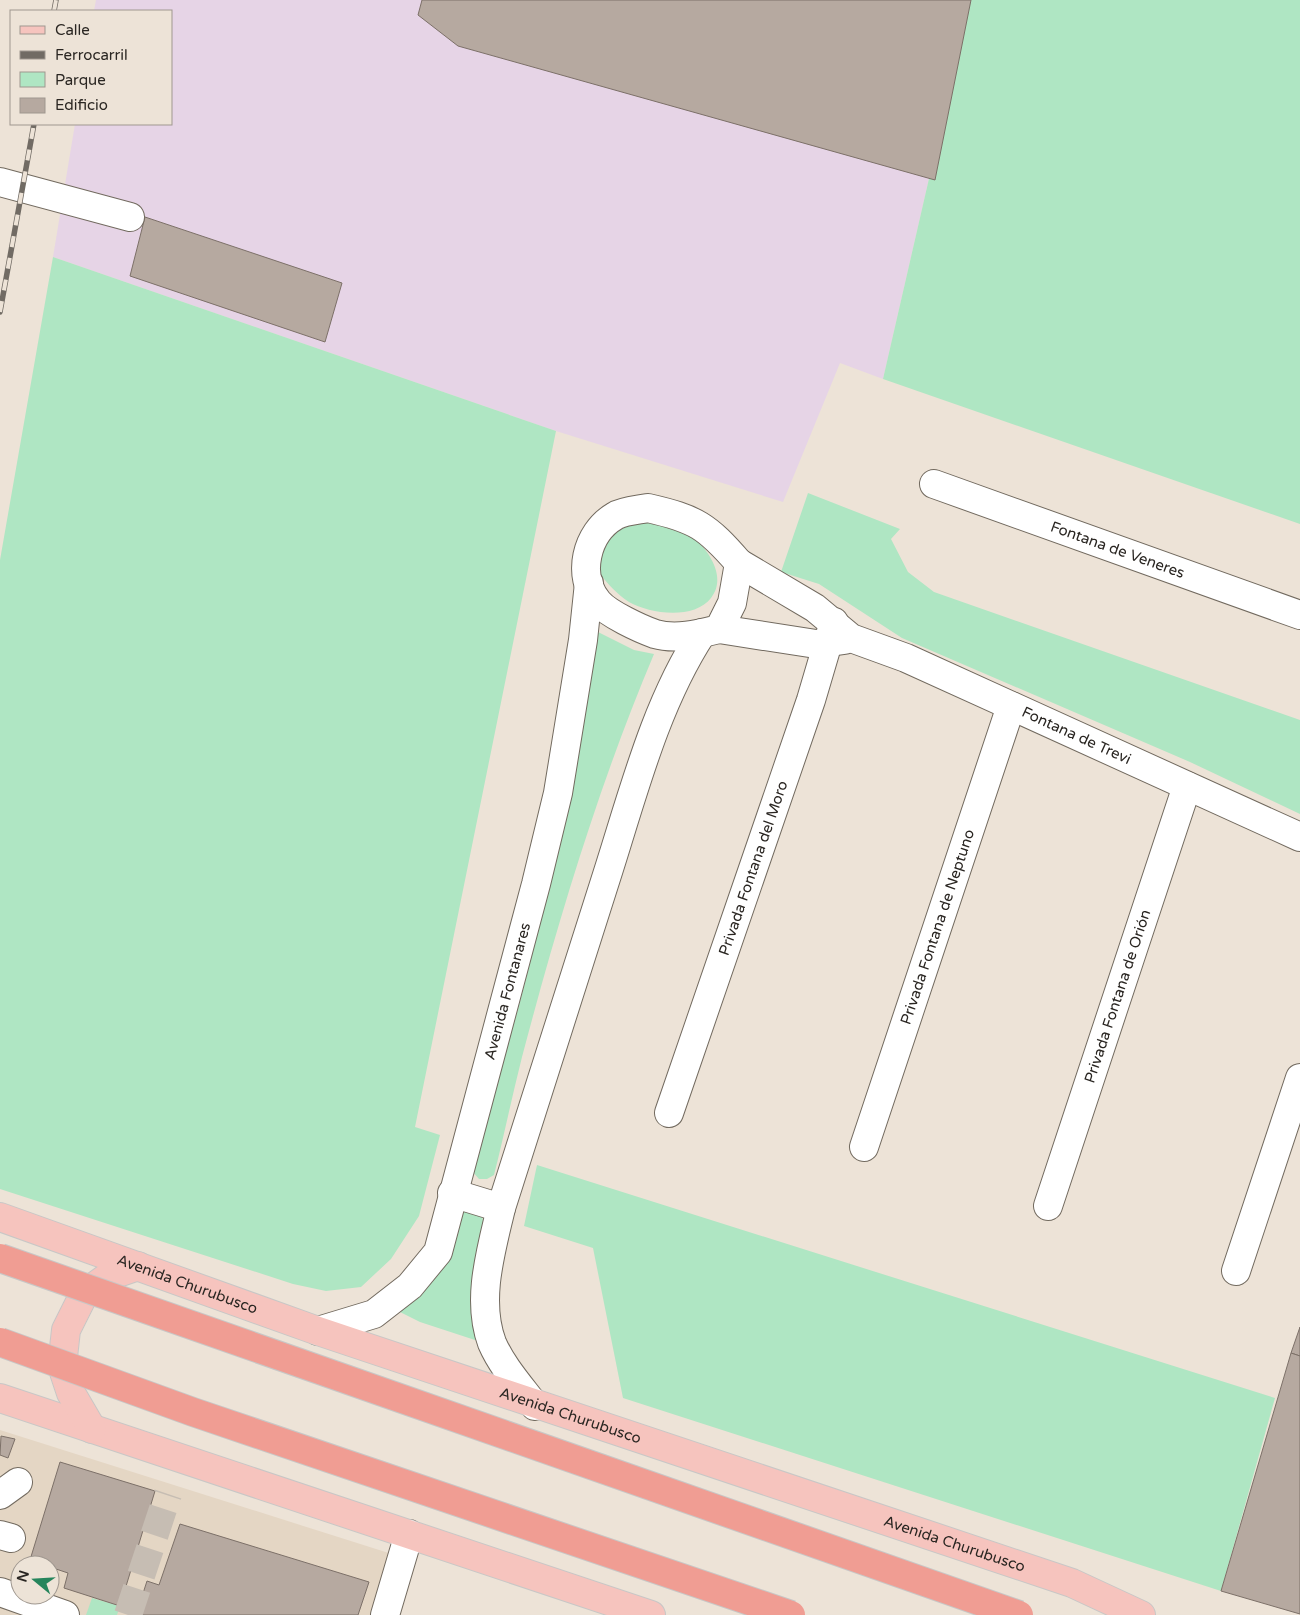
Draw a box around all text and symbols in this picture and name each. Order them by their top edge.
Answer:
legend [10,10,172,125]
text: Calle [55,21,90,39]
text: Ferrocarril [55,46,128,64]
text: Parque [55,71,106,89]
text: Edificio [55,96,108,114]
street label: Fontana de Veneres [1048,517,1187,582]
street label: Fontana de Trevi [1019,703,1134,768]
street label: Privada Fontana del Moro [715,778,792,958]
street label: Privada Fontana de Neptuno [896,827,978,1027]
street label: Privada Fontana de Orión [1080,907,1155,1085]
street label: Avenida Fontanares [481,921,534,1062]
street label: Avenida Churubusco [115,1251,260,1318]
street label: Avenida Churubusco [497,1383,644,1447]
street label: Avenida Churubusco [881,1512,1028,1576]
north arrow [10,1555,60,1605]
text: N [13,1568,33,1584]

